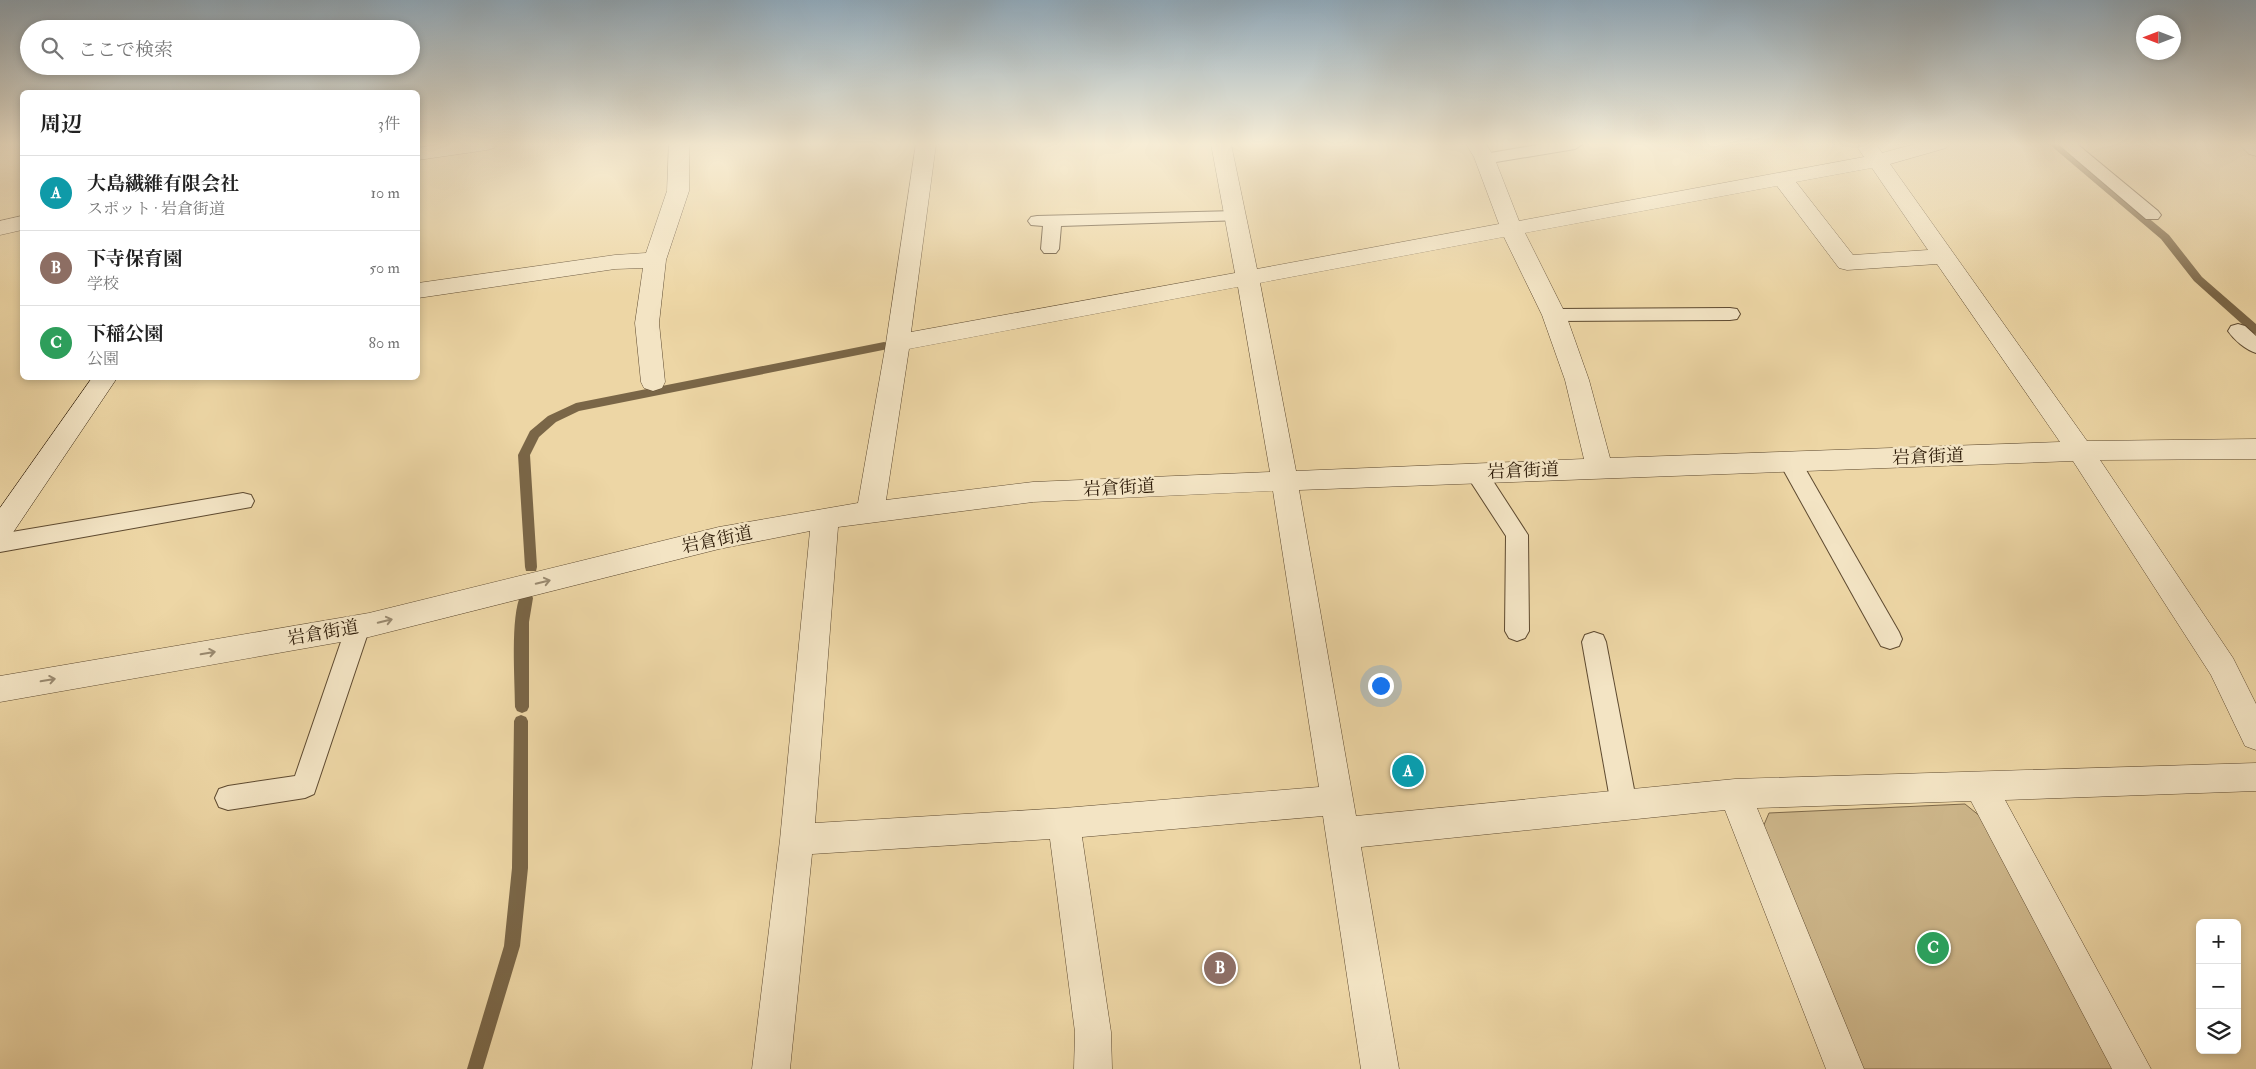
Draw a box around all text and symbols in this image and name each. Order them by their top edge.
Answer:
north arrow [2136,15,2181,60]
search box [20,20,420,75]
icon: search [38,34,66,62]
text: ここで検索 [78,38,173,62]
text: 周辺 [40,111,82,138]
text: 3件 [378,114,400,134]
text: 大島繊維有限会社 [87,172,239,196]
text: A [51,183,61,203]
text: 10 m [370,183,400,203]
text: スポット · 岩倉街道 [87,199,225,219]
text: 下寺保育園 [87,247,182,271]
text: B [51,258,61,278]
text: 50 m [369,258,400,278]
text: 学校 [87,274,119,294]
text: 下稲公園 [87,322,163,346]
text: C [50,333,62,353]
text: 80 m [369,333,400,353]
text: 公園 [87,349,119,369]
street label: 岩倉街道 [1892,444,1964,470]
street label: 岩倉街道 [1487,458,1559,484]
street label: 岩倉街道 [1082,475,1156,501]
street label: 岩倉街道 [679,521,755,559]
one-way arrow [535,577,551,586]
street label: 岩倉街道 [286,615,360,651]
one-way arrow [377,616,393,625]
one-way arrow [200,647,216,657]
your location [1368,673,1394,699]
one-way arrow [40,675,56,685]
pin: A [1392,752,1424,790]
map controls [2196,919,2241,1054]
button: + [2196,919,2241,964]
pin: C [1917,929,1949,967]
pin: B [1204,949,1236,987]
button: − [2196,964,2241,1009]
button: layers [2196,1009,2241,1054]

